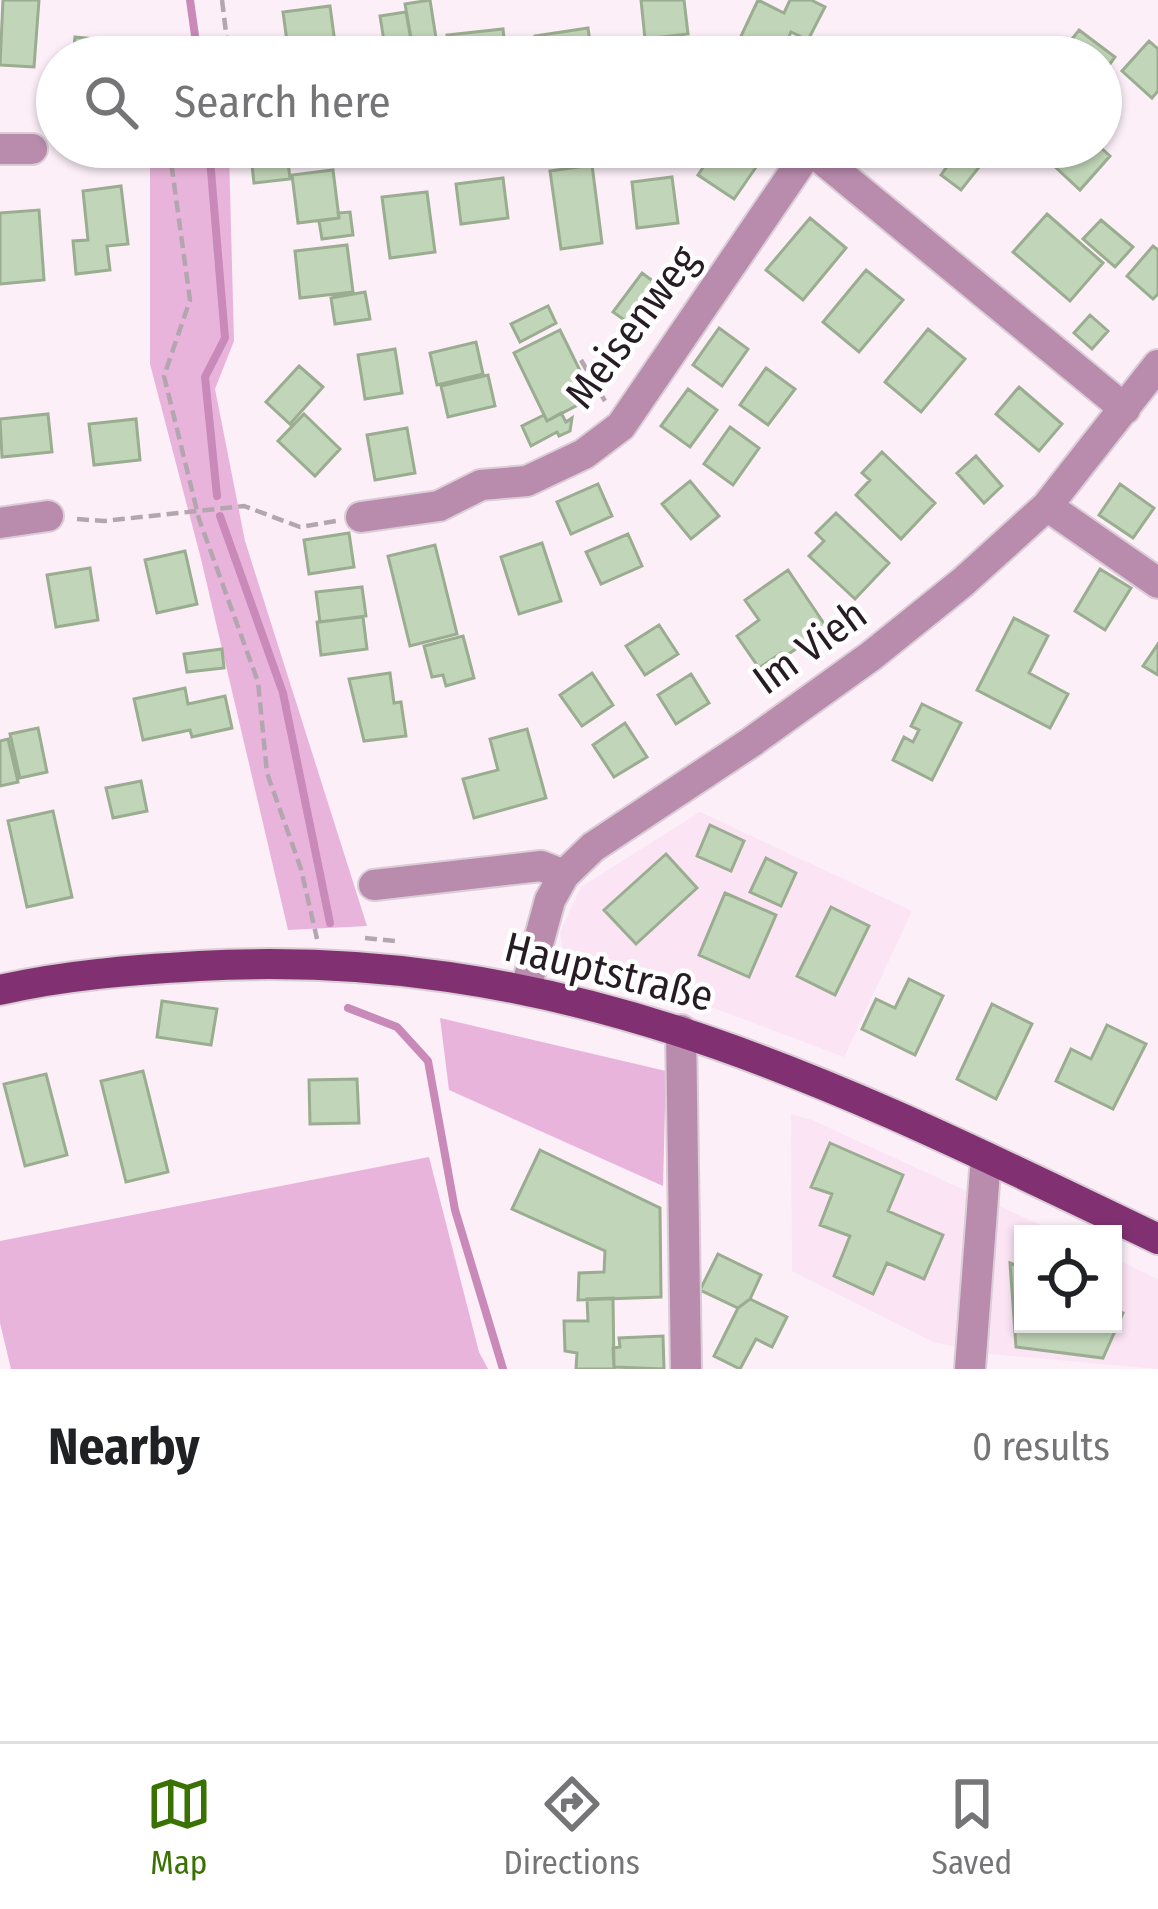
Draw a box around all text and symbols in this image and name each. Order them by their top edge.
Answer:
search box [36,36,1122,168]
icon: search [78,69,144,135]
text: Search here [174,75,391,129]
street label: Meisenweg [555,236,709,418]
street label: Im Vieh [744,589,876,705]
street label: Hauptstraße [500,922,718,1022]
map controls [1014,1225,1122,1333]
button: locate [1014,1225,1122,1333]
text: Nearby [48,1416,200,1478]
text: 0 results [972,1424,1110,1470]
tab: Map [146,1771,212,1883]
tab: Directions [503,1771,640,1883]
tab: Saved [932,1771,1012,1883]

